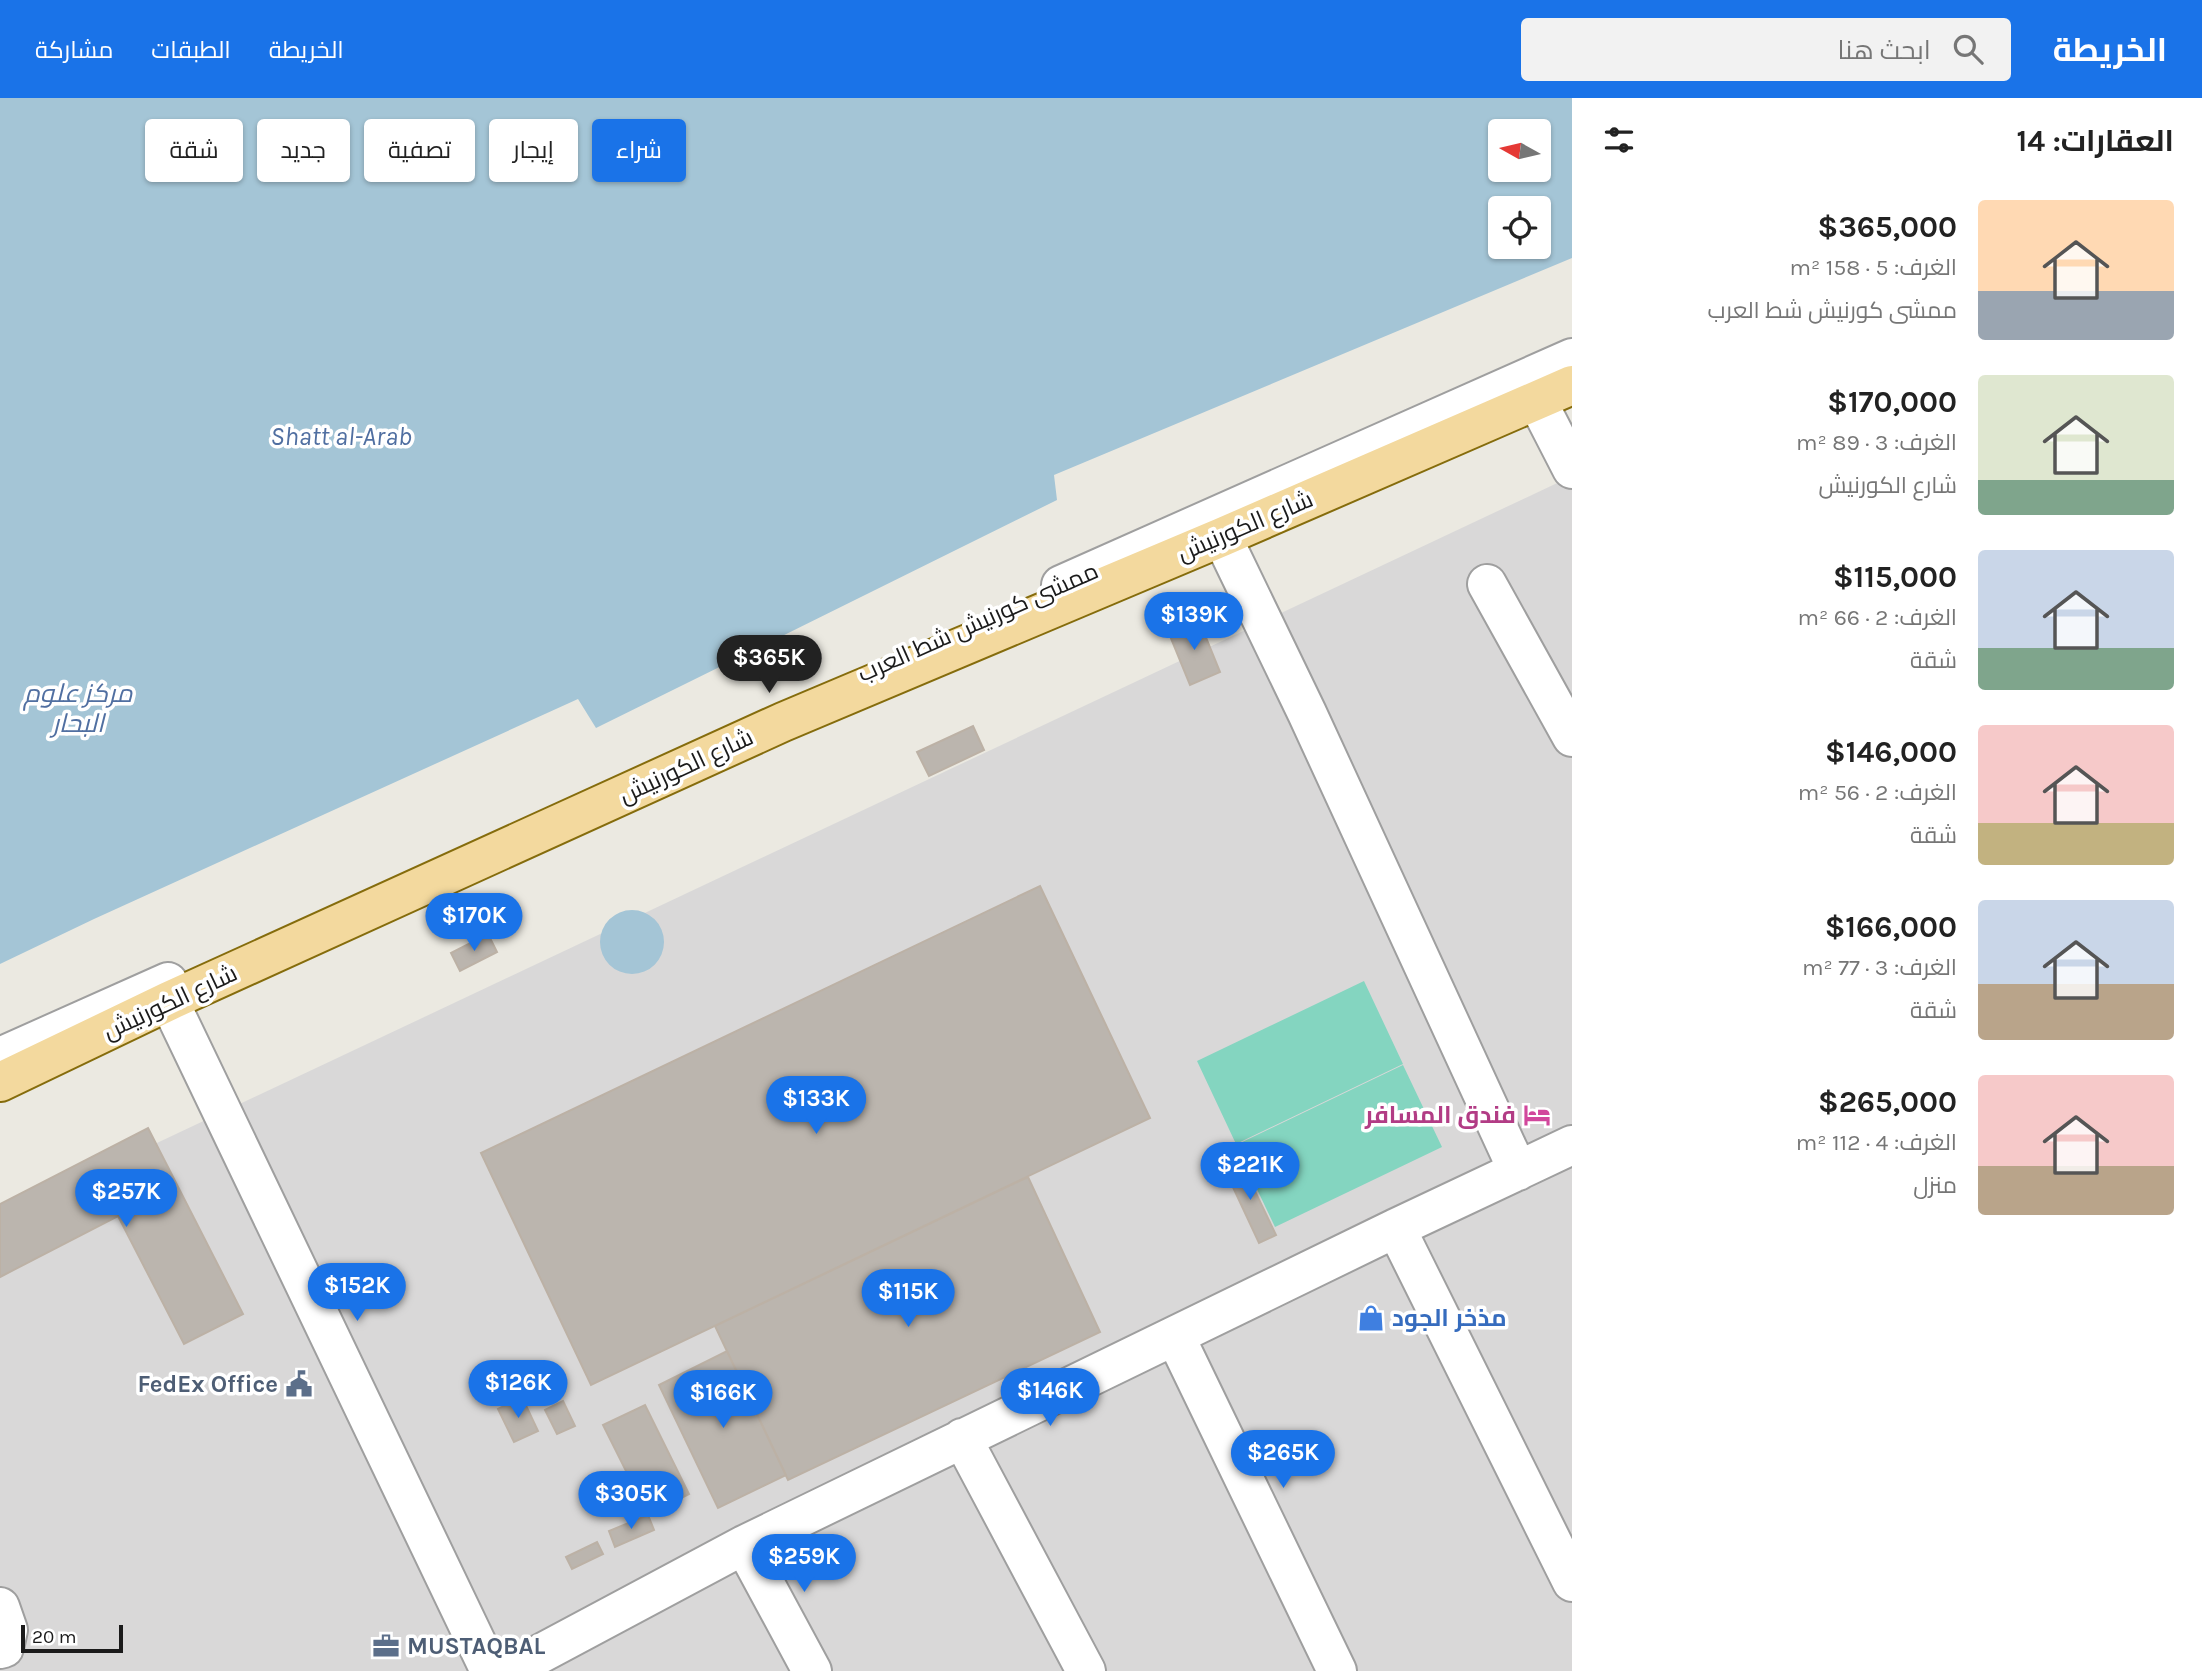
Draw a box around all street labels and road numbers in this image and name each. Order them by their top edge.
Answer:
street label: شارع الكورنيش [1173,485,1318,569]
street label: ممشى كورنيش شط العرب [853,556,1103,688]
street label: شارع الكورنيش [615,723,758,811]
street label: شارع الكورنيش [99,959,242,1047]

